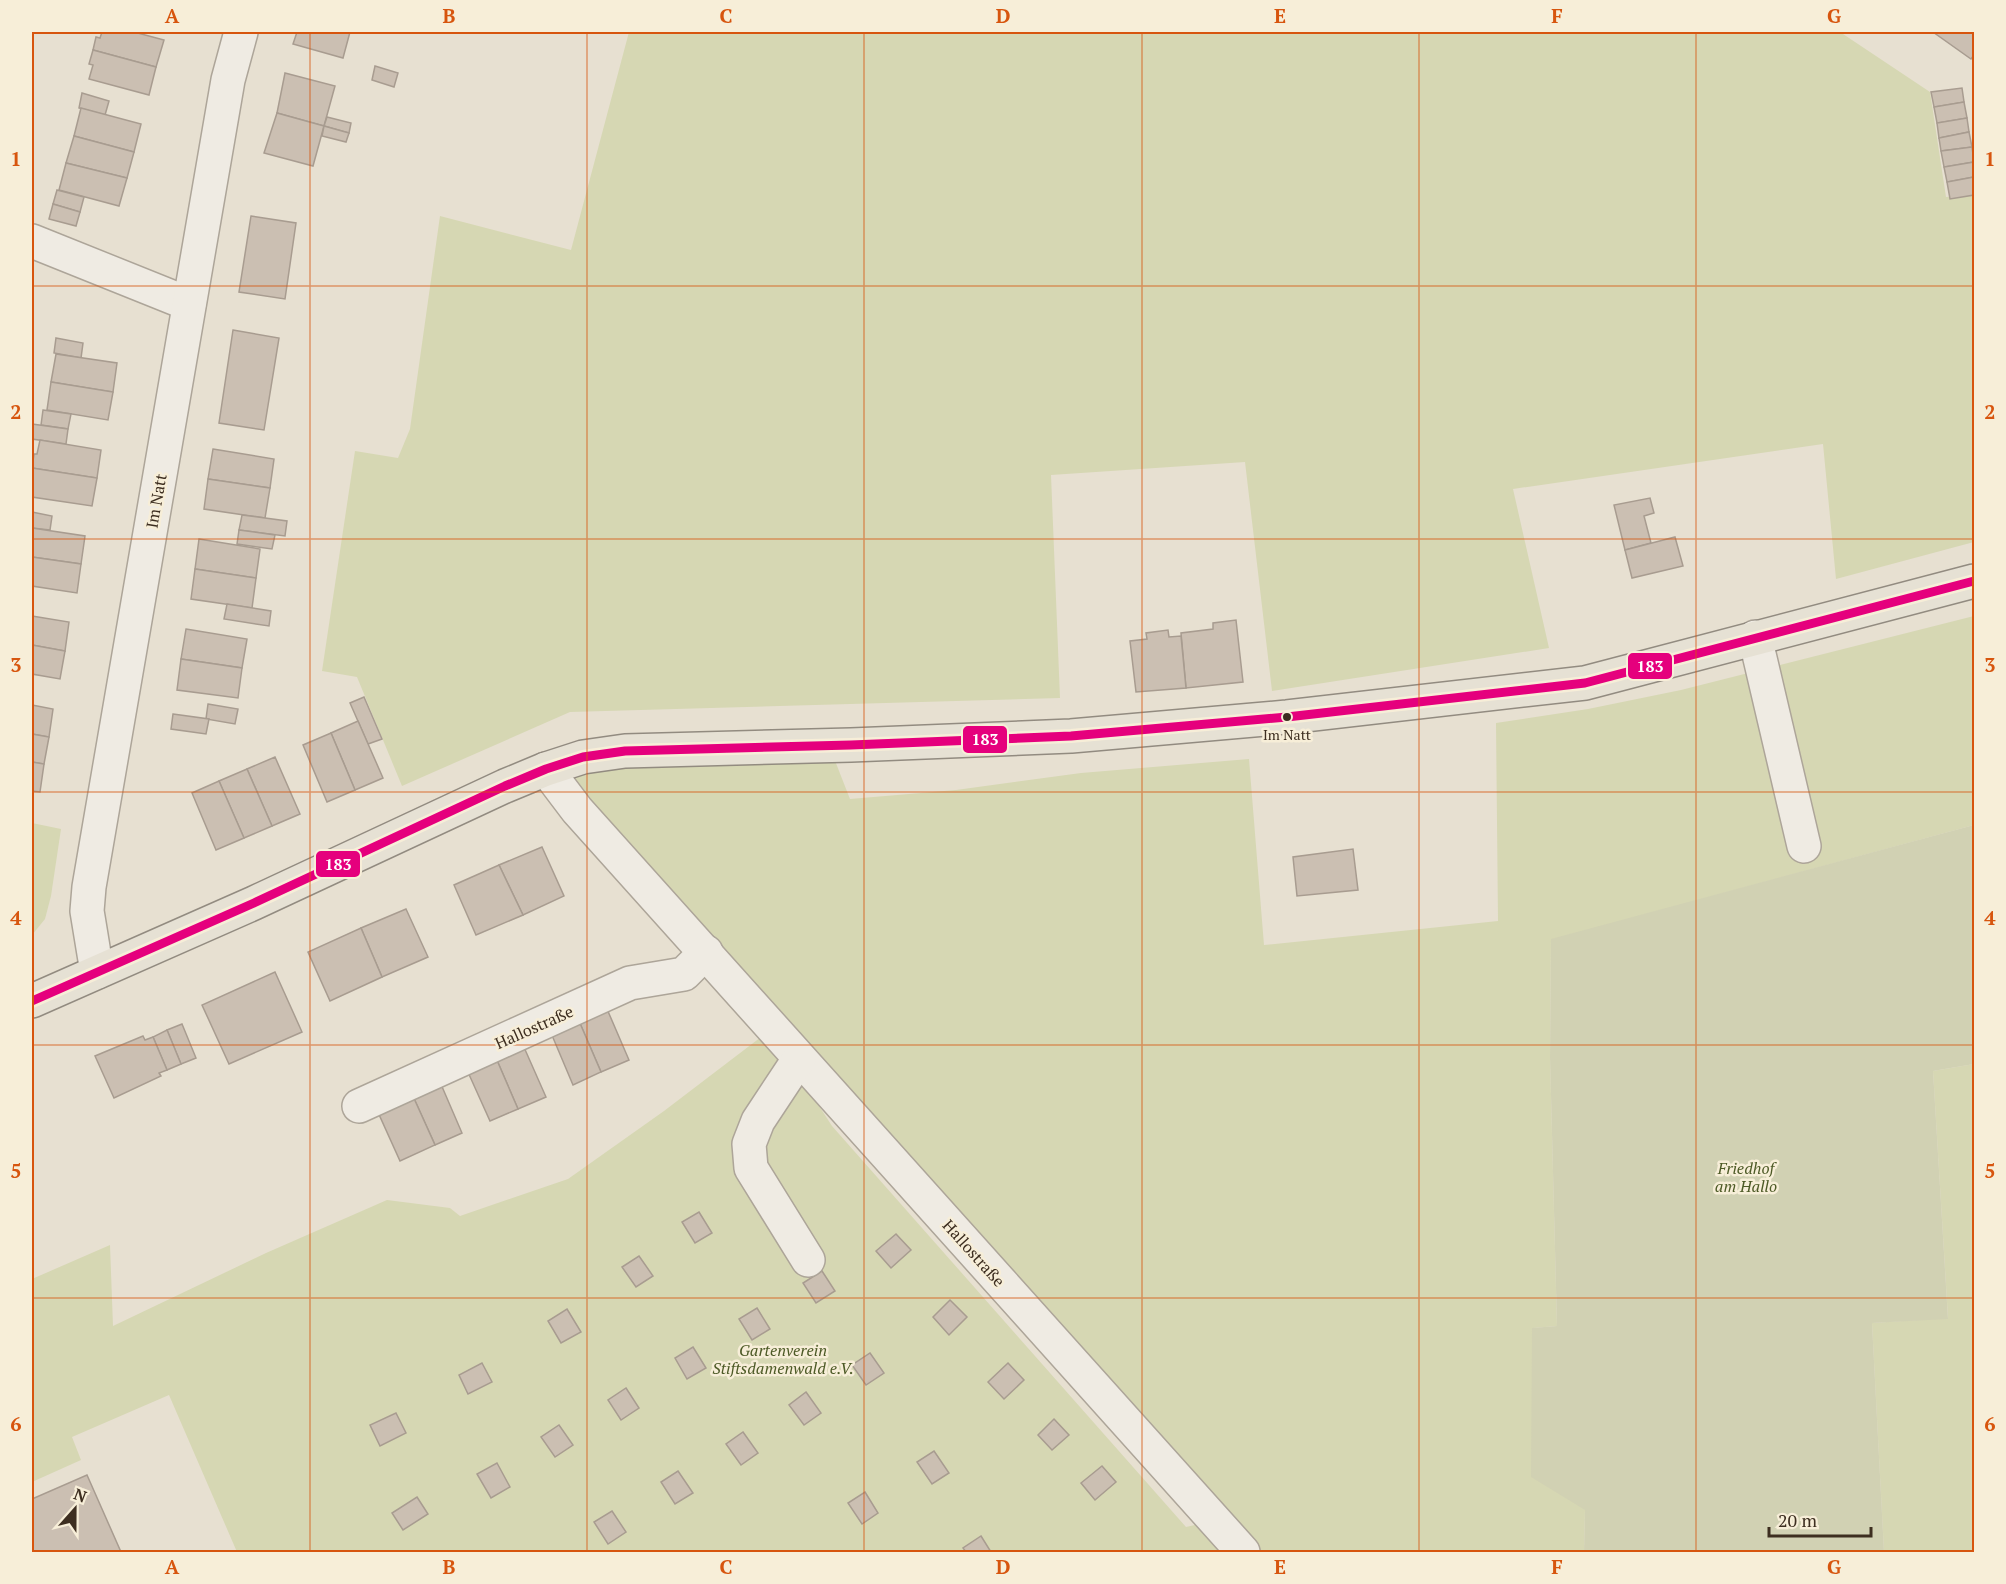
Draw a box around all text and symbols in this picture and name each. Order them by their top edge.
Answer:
text: A [165,2,180,29]
text: B [443,2,456,29]
text: C [719,2,733,29]
text: D [996,2,1010,29]
text: E [1274,2,1286,29]
text: F [1551,2,1563,29]
text: G [1827,2,1841,29]
text: 1 [10,145,22,172]
text: 1 [1984,145,1996,172]
text: 2 [10,398,22,425]
text: 2 [1984,398,1996,425]
street label: Im Natt [140,472,172,530]
text: 3 [10,651,22,678]
text: 3 [1984,651,1996,678]
line badge: 183 [1627,652,1673,680]
text: 183 [1636,655,1664,677]
marker: Im Natt [1281,711,1293,723]
line badge: 183 [962,725,1008,754]
place label: Im Natt [1263,725,1312,744]
text: 183 [971,728,999,750]
line badge: 183 [315,850,361,878]
text: 183 [324,853,352,875]
text: 4 [10,904,22,931]
text: 4 [1984,904,1996,931]
street label: Hallostraße [491,1000,577,1054]
text: 5 [10,1157,22,1184]
park label: Friedhof am Hallo [1715,1157,1778,1197]
text: 5 [1984,1157,1996,1184]
street label: Hallostraße [938,1215,1010,1291]
park label: Gartenverein Stiftsdamenwald e.V. [712,1339,854,1379]
text: 6 [10,1410,22,1437]
text: 6 [1984,1410,1996,1437]
north arrow [45,1479,105,1539]
text: N [71,1483,90,1507]
scale bar [1769,1500,1871,1538]
text: 20 m [1778,1508,1818,1532]
text: A [165,1553,180,1580]
text: B [443,1553,456,1580]
text: C [719,1553,733,1580]
text: D [996,1553,1010,1580]
text: E [1274,1553,1286,1580]
text: F [1551,1553,1563,1580]
text: G [1827,1553,1841,1580]

